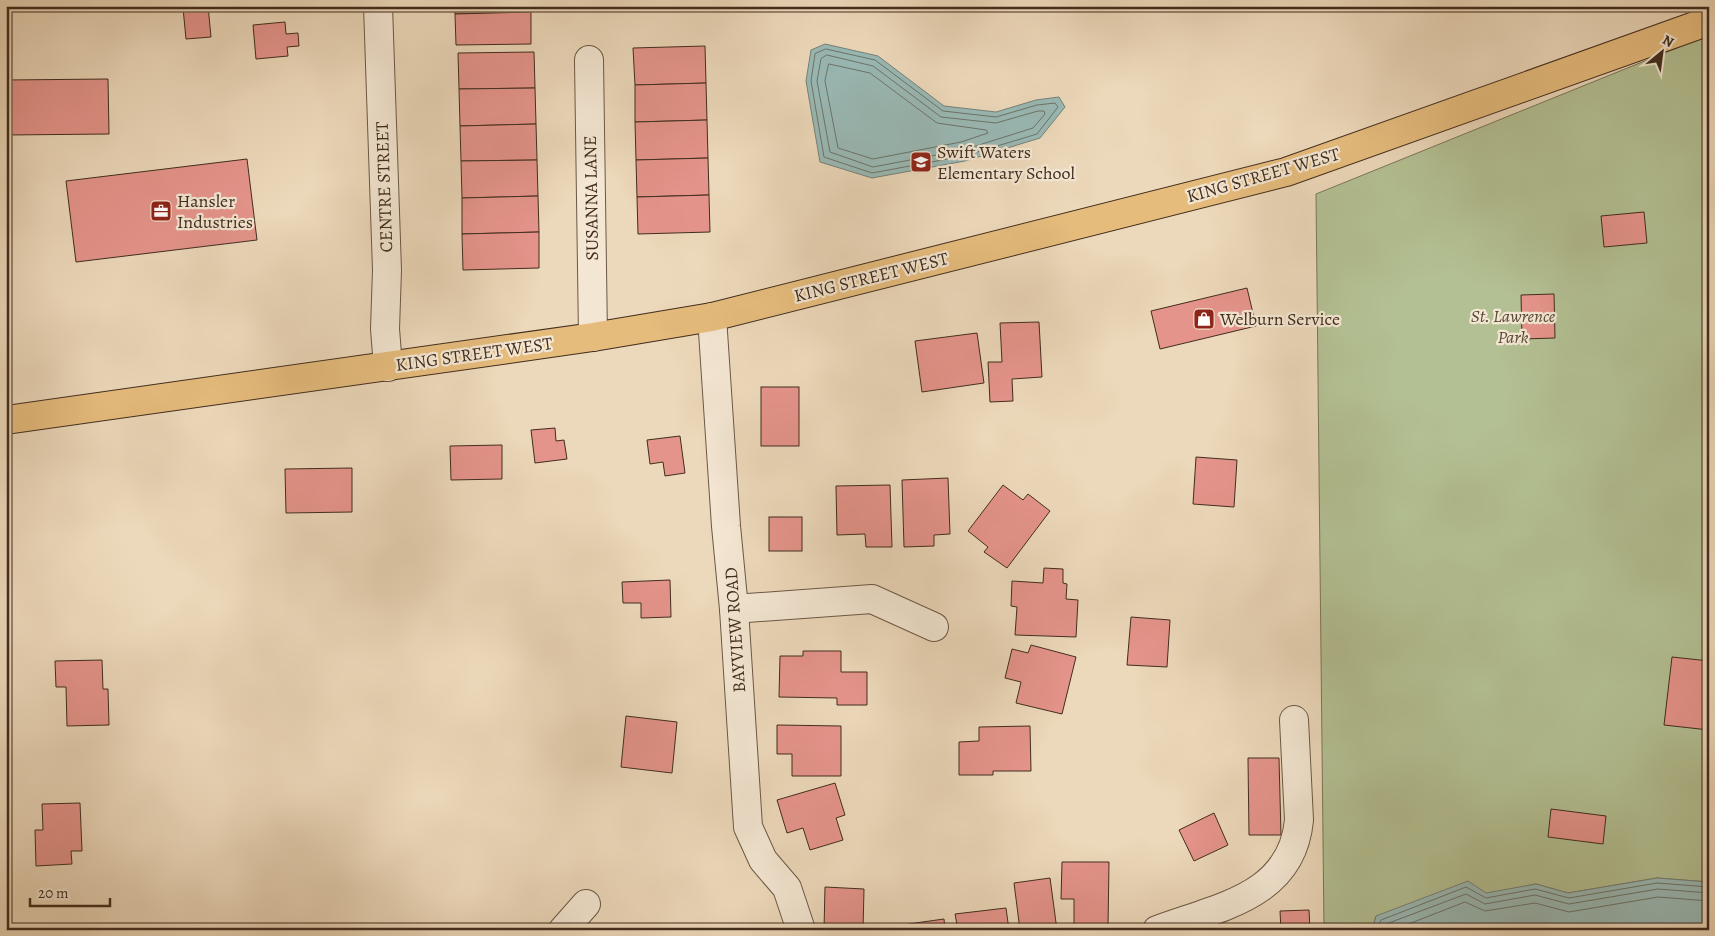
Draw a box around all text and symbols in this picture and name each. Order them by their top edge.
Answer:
north arrow [1638,28,1688,78]
text: N [1659,30,1677,52]
street label: CENTRE STREET [370,121,398,253]
street label: SUSANNA LANE [578,135,604,261]
place label: Swift Waters Elementary School [937,140,1075,185]
street label: KING STREET WEST [1184,142,1342,208]
school or university icon: Swift Waters Elementary School [909,150,933,174]
place label: Hansler Industries [177,189,253,234]
office icon: Hansler Industries [149,199,173,223]
street label: KING STREET WEST [791,246,951,308]
park label: St. Lawrence Park [1471,304,1556,349]
shop icon: Welburn Service [1192,307,1216,331]
place label: Welburn Service [1219,307,1340,331]
street label: KING STREET WEST [394,331,554,377]
street label: BAYVIEW ROAD [719,567,751,693]
scale bar [30,876,110,908]
text: 20 m [38,883,69,903]

